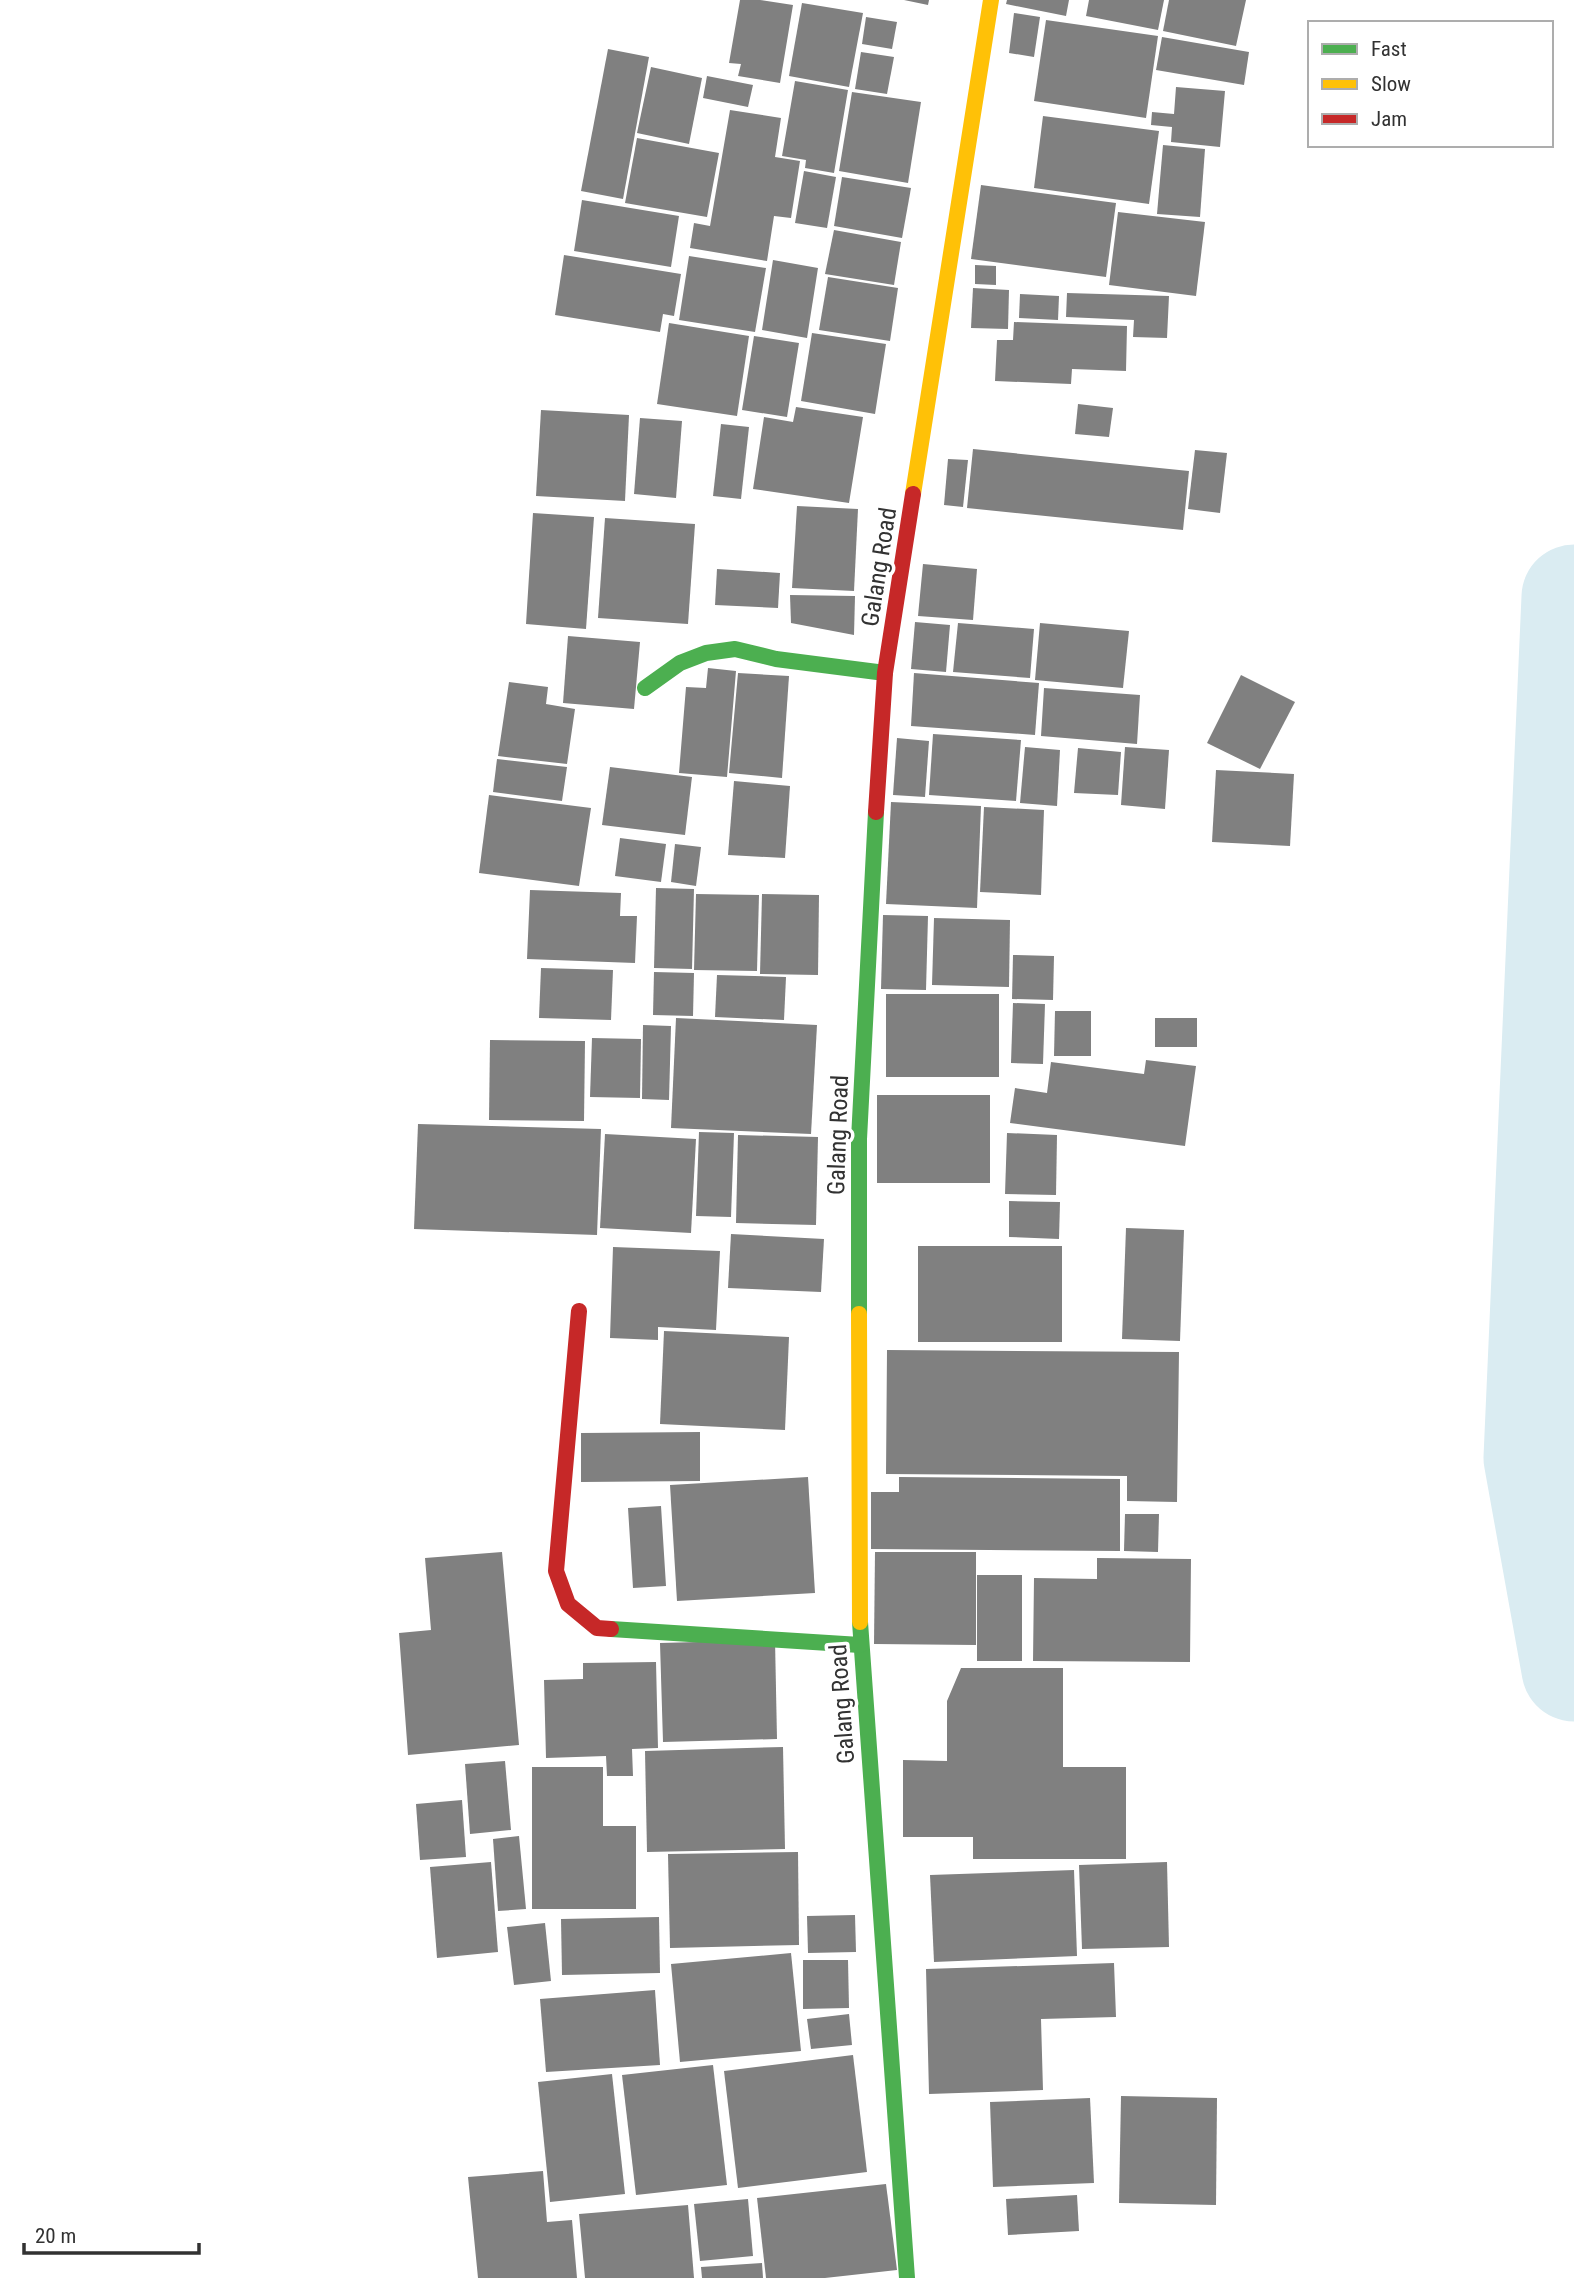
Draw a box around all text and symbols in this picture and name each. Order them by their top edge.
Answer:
legend [1308,21,1553,147]
text: Fast [1371,37,1407,61]
text: Slow [1371,72,1411,96]
text: Jam [1371,107,1407,131]
street label: Galang Road [856,506,902,628]
street label: Galang Road [822,1075,854,1195]
street label: Galang Road [824,1643,860,1765]
scale bar [24,2212,200,2256]
text: 20 m [35,2224,76,2248]

